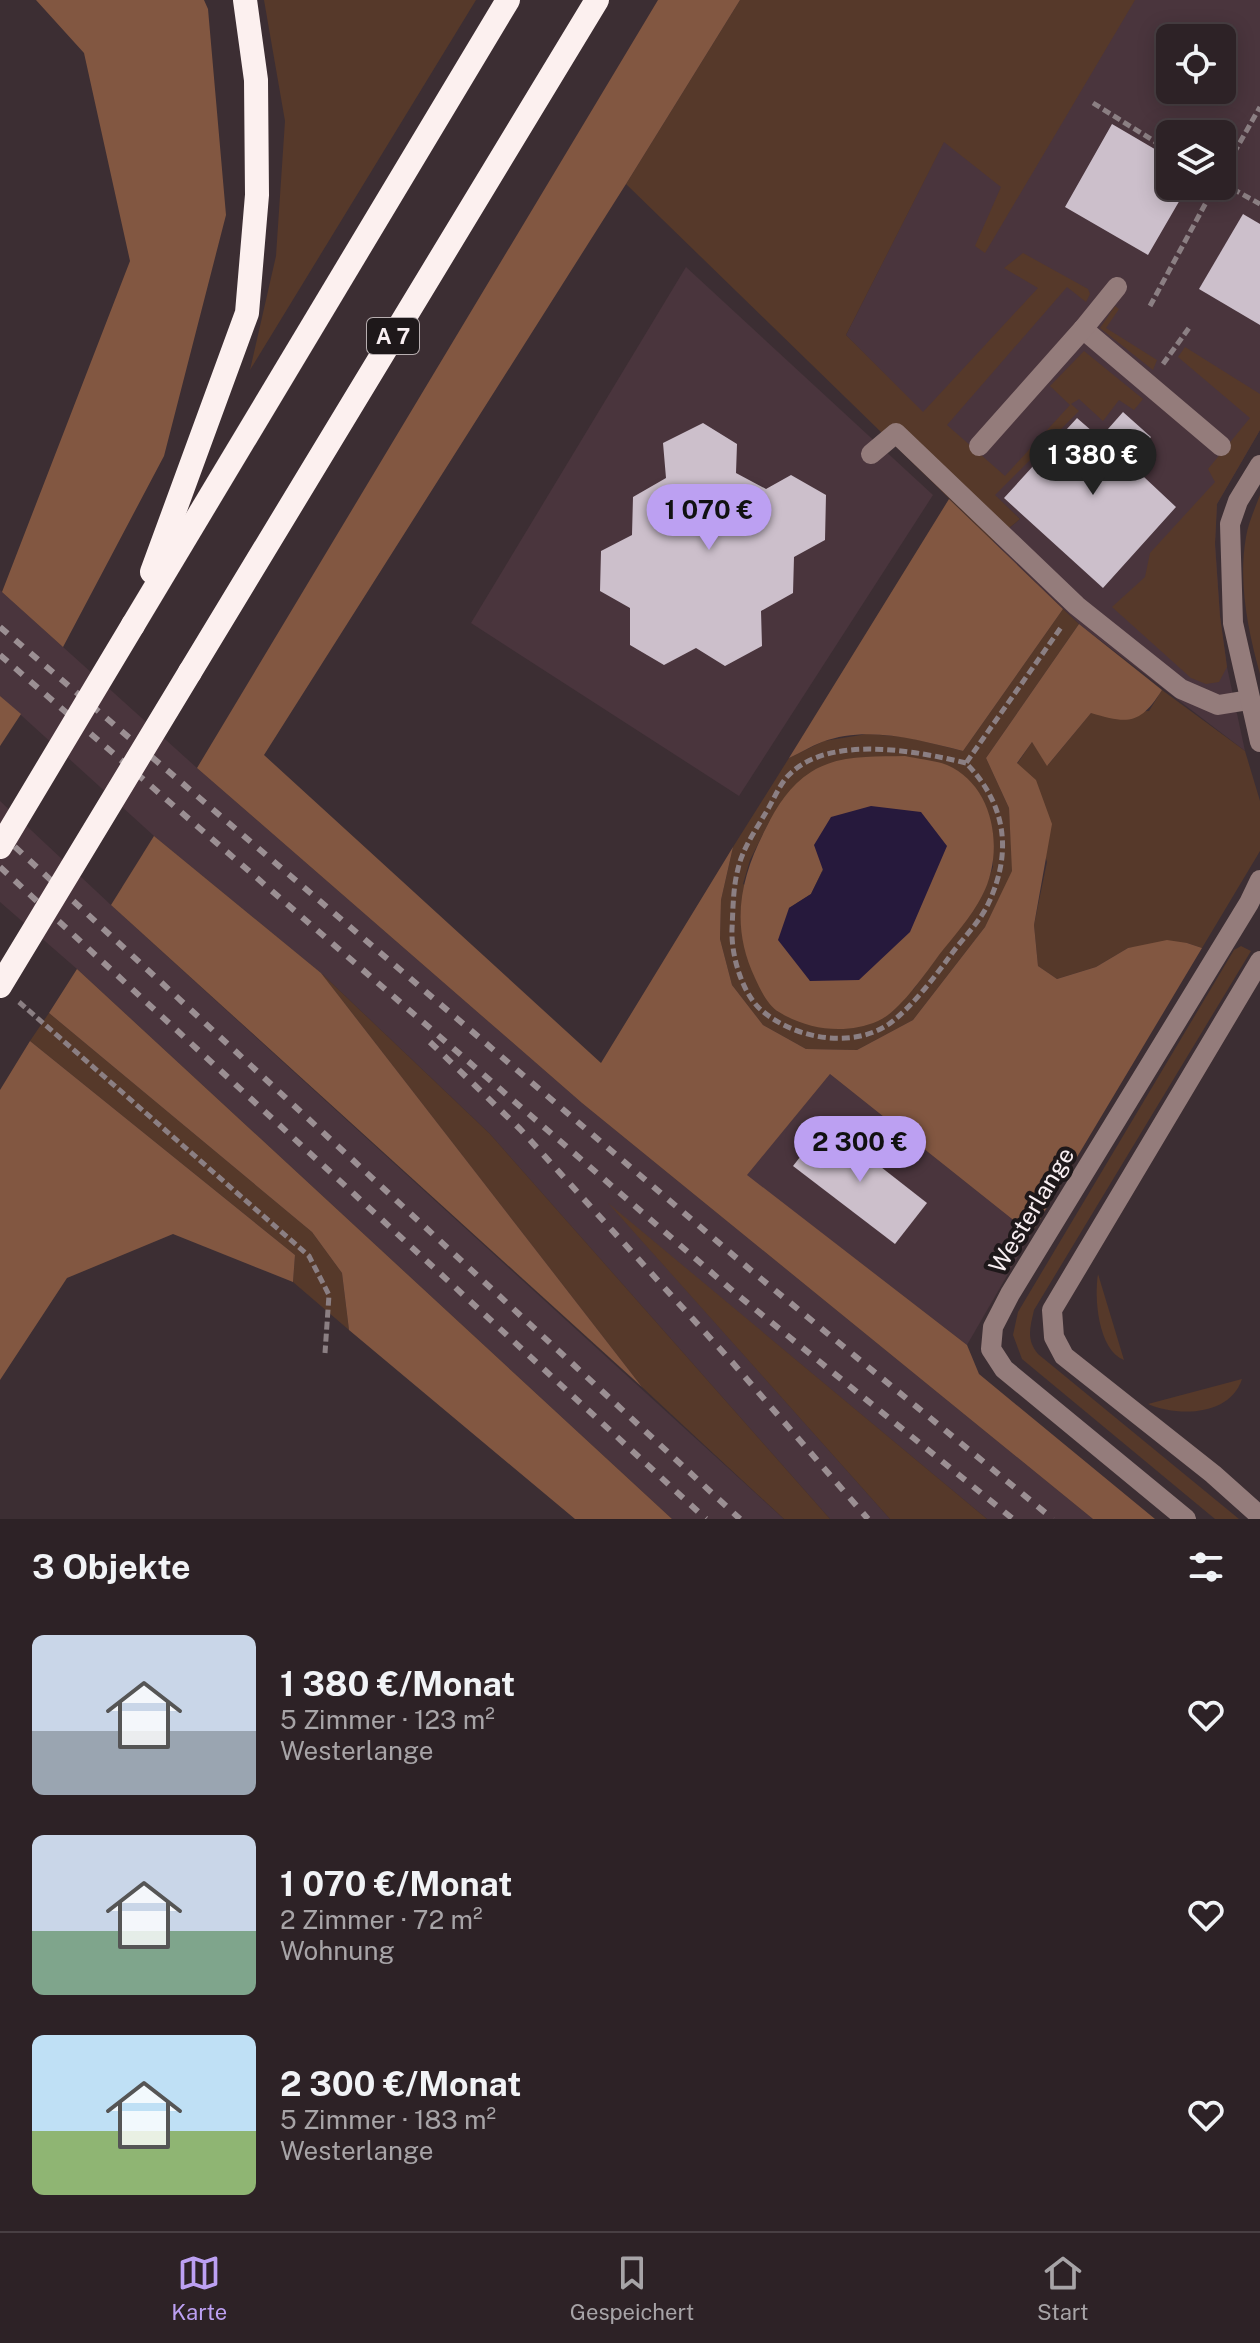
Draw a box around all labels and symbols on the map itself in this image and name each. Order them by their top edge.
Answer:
road number: A 7 [367,318,419,354]
pin: 1 380 € [1019,429,1167,497]
pin: 1 070 € [635,484,783,552]
pin: 2 300 € [786,1116,934,1184]
street label: Westerlange [983,1142,1079,1278]

